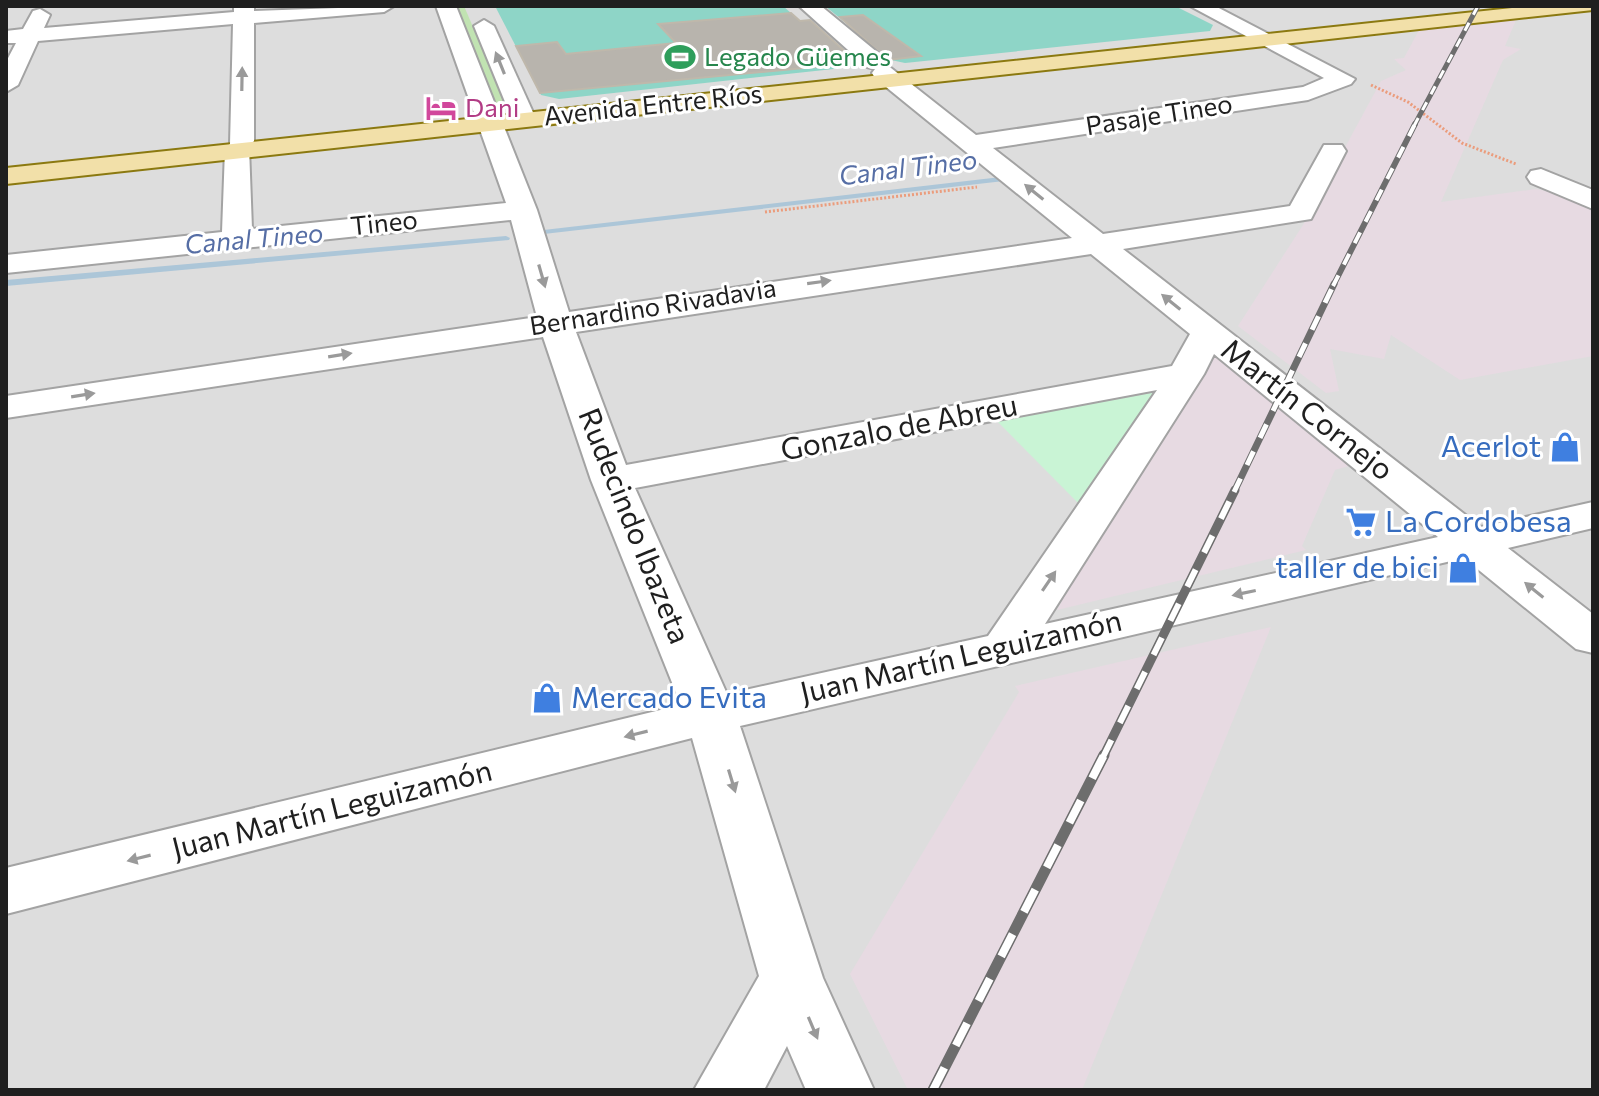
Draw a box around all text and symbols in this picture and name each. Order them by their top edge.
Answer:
sports icon: Legado Güemes [663,40,697,74]
place label: Legado Güemes [704,40,891,71]
one-way arrow [493,51,506,75]
one-way arrow [236,66,248,91]
street label: Avenida Entre Ríos [542,77,764,130]
street label: Pasaje Tineo [1083,87,1234,140]
hotel icon: Dani [424,91,458,125]
place label: Dani [465,91,519,122]
water label: Canal Tineo [837,143,979,190]
one-way arrow [1025,184,1045,201]
street label: Tineo [349,203,419,240]
water label: Canal Tineo [183,216,324,259]
one-way arrow [536,265,549,289]
street label: Bernardino Rivadavia [527,271,778,340]
one-way arrow [806,275,831,288]
one-way arrow [1161,294,1181,311]
street label: Martín Cornejo [1215,329,1402,487]
one-way arrow [328,348,353,361]
street label: Gonzalo de Abreu [777,384,1020,467]
one-way arrow [71,388,96,400]
street label: Rudecindo Ibazeta [572,402,700,648]
place label: Acerlot [1441,426,1541,463]
shop icon: Acerlot [1548,430,1582,464]
place label: La Cordobesa [1385,501,1572,538]
supermarket icon: La Cordobesa [1344,505,1378,539]
place label: taller de bici [1275,547,1439,584]
shop icon: taller de bici [1446,551,1480,585]
one-way arrow [1041,571,1056,592]
one-way arrow [1524,582,1544,599]
one-way arrow [1231,587,1256,600]
street label: Juan Martín Leguizamón [796,600,1125,710]
place label: Mercado Evita [571,677,767,714]
shop icon: Mercado Evita [530,681,564,715]
one-way arrow [623,729,648,741]
street label: Juan Martín Leguizamón [167,750,495,865]
one-way arrow [726,770,738,794]
one-way arrow [126,852,151,864]
one-way arrow [806,1016,820,1040]

